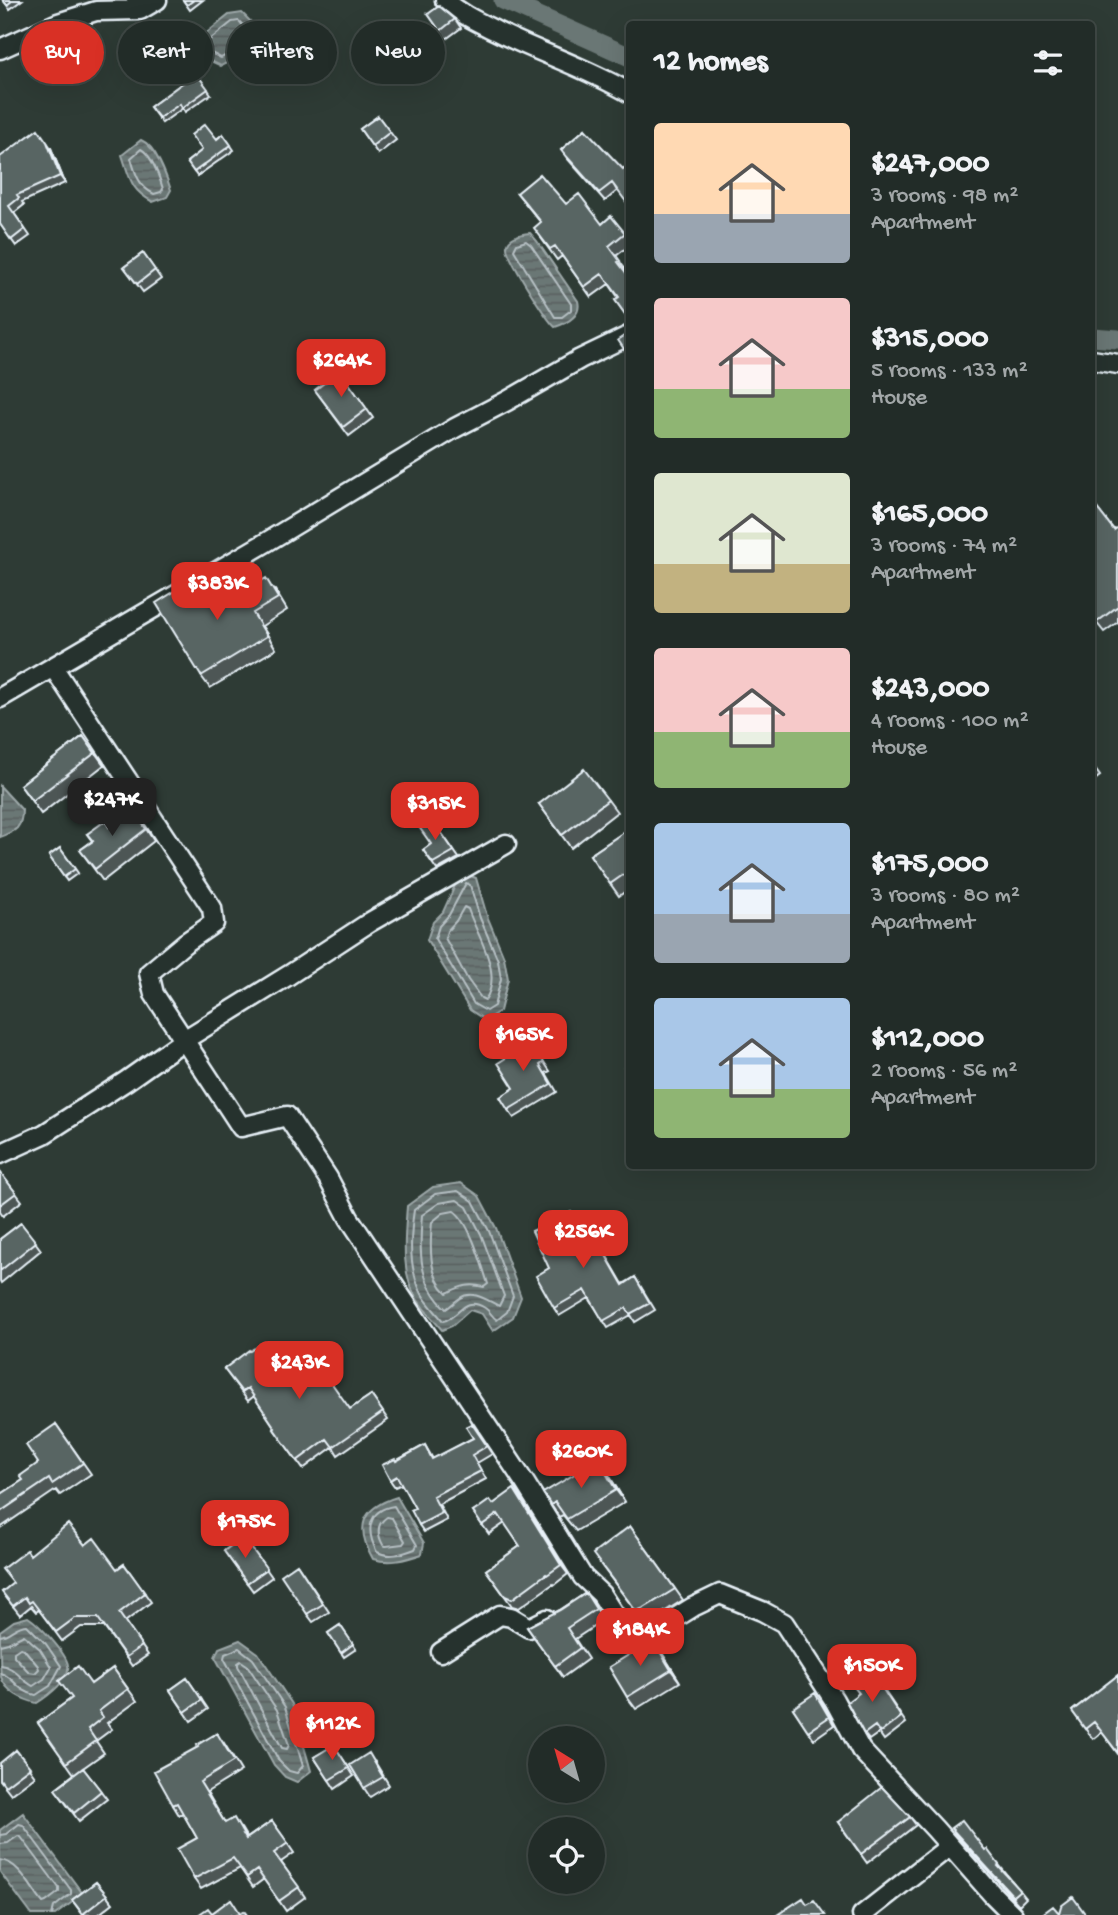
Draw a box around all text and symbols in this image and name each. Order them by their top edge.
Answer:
chip: Buy [21,21,104,84]
chip: Rent [118,21,213,84]
chip: Filters [227,21,337,84]
chip: New [351,21,445,84]
icon: filters [1029,44,1067,82]
text: 12 homes [654,46,767,81]
text: $247,000 [871,148,990,183]
icon: home [710,151,794,235]
text: 3 rooms · 98 m² [871,183,1018,210]
text: Apartment [871,210,975,237]
text: $315,000 [871,323,988,358]
icon: home [710,326,794,410]
pin: $264K [292,340,390,399]
text: $264K [313,348,369,375]
text: 5 rooms · 133 m² [871,358,1028,385]
text: House [871,385,927,412]
text: $165,000 [871,498,988,533]
icon: home [710,501,794,585]
text: 3 rooms · 74 m² [871,533,1017,560]
text: Apartment [871,560,975,587]
pin: $383K [168,562,266,622]
text: $383K [187,571,247,598]
text: $243,000 [871,673,989,708]
icon: home [710,676,794,760]
text: 4 rooms · 100 m² [871,708,1029,735]
text: House [871,735,927,762]
pin: $247K [63,778,161,838]
pin: $315K [386,782,484,842]
text: $247K [83,787,141,814]
text: $315K [407,791,463,818]
text: $175,000 [871,848,989,883]
icon: home [710,851,794,935]
text: 3 rooms · 80 m² [871,883,1020,910]
text: Apartment [871,910,975,937]
pin: $165K [474,1014,572,1073]
text: $165K [495,1022,551,1049]
text: $112,000 [871,1023,984,1058]
icon: home [710,1026,794,1110]
text: 2 rooms · 56 m² [871,1058,1017,1085]
text: Apartment [871,1085,975,1112]
pin: $256K [534,1210,632,1270]
text: $256K [554,1219,612,1246]
pin: $243K [250,1342,348,1401]
text: $243K [270,1350,328,1377]
pin: $260K [532,1430,630,1490]
text: $260K [552,1439,611,1466]
pin: $175K [196,1500,294,1560]
text: $175K [217,1509,273,1536]
pin: $184K [591,1608,689,1668]
text: $184K [612,1617,668,1644]
pin: $150K [823,1644,921,1704]
text: $150K [843,1653,901,1680]
pin: $112K [283,1702,381,1762]
text: $112K [306,1711,358,1738]
north arrow [528,1726,606,1802]
map controls [528,1726,605,1894]
button: locate [528,1817,605,1894]

